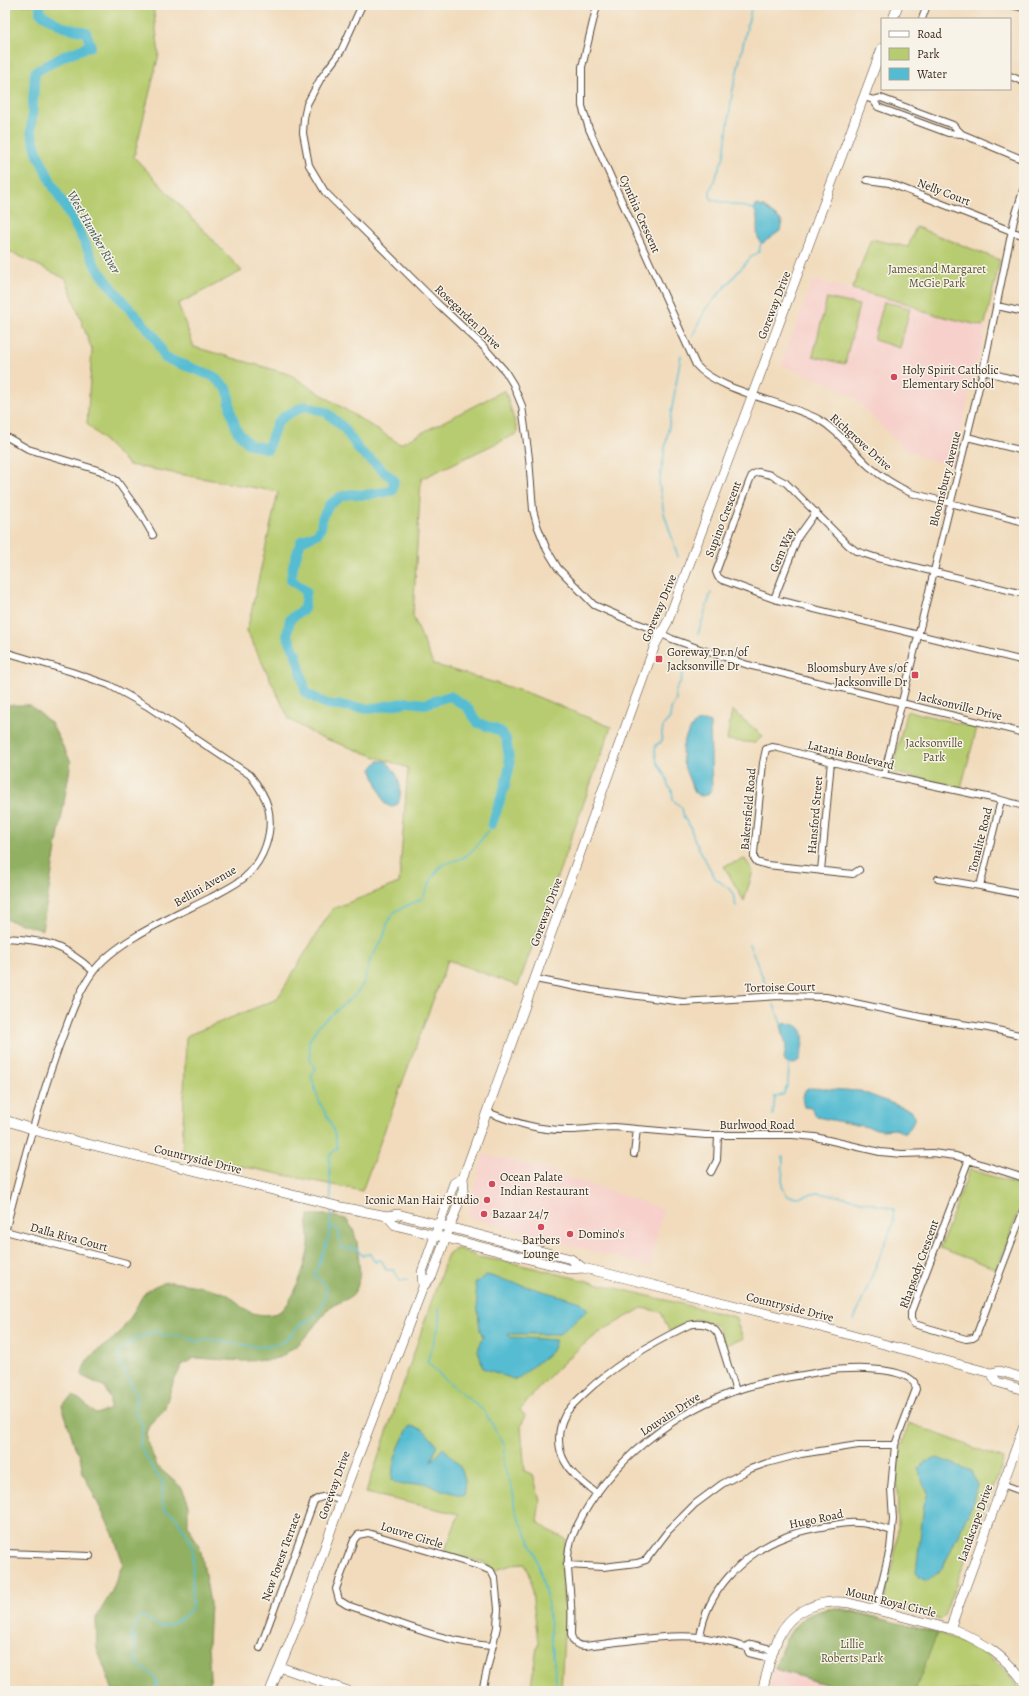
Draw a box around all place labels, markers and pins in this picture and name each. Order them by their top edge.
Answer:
place label: Holy Spirit Catholic Elementary School [902,362,999,392]
marker: Holy Spirit Catholic Elementary School [889,372,899,382]
place label: Goreway Dr n/of Jacksonville Dr [667,644,750,674]
marker: Goreway Dr n/of Jacksonville Dr [654,654,664,664]
place label: Bloomsbury Ave s/of Jacksonville Dr [807,660,909,690]
marker: Bloomsbury Ave s/of Jacksonville Dr [910,670,920,680]
place label: Ocean Palate Indian Restaurant [500,1169,589,1199]
marker: Ocean Palate Indian Restaurant [487,1179,497,1189]
place label: Iconic Man Hair Studio [365,1192,479,1208]
marker: Iconic Man Hair Studio [482,1195,492,1205]
place label: Bazaar 24/7 [492,1206,550,1222]
marker: Bazaar 24/7 [479,1209,489,1219]
marker: Barbers Lounge [536,1222,546,1232]
place label: Domino's [578,1226,625,1242]
marker: Domino's [565,1229,575,1239]
place label: Barbers Lounge [522,1232,560,1262]

